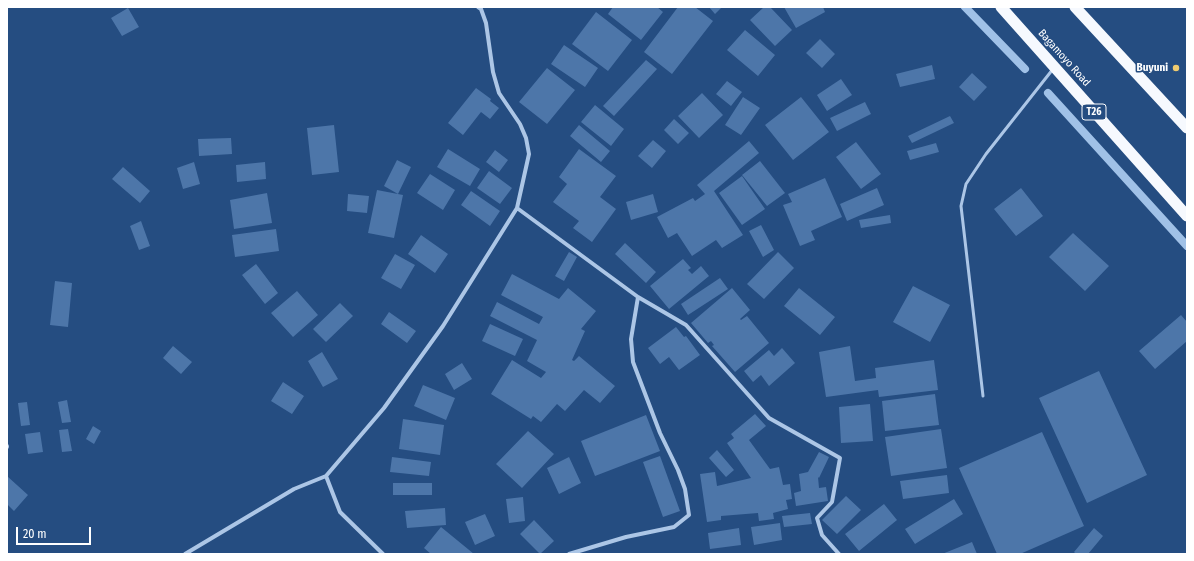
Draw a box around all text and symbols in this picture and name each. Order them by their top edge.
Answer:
street label: Bagamoyo Road [1035,27,1093,89]
place label: Buyuni [1137,61,1168,75]
marker: Buyuni [1171,63,1181,73]
road number: T26 [1082,104,1106,120]
scale bar [18,519,93,545]
text: 20 m [23,527,47,541]

